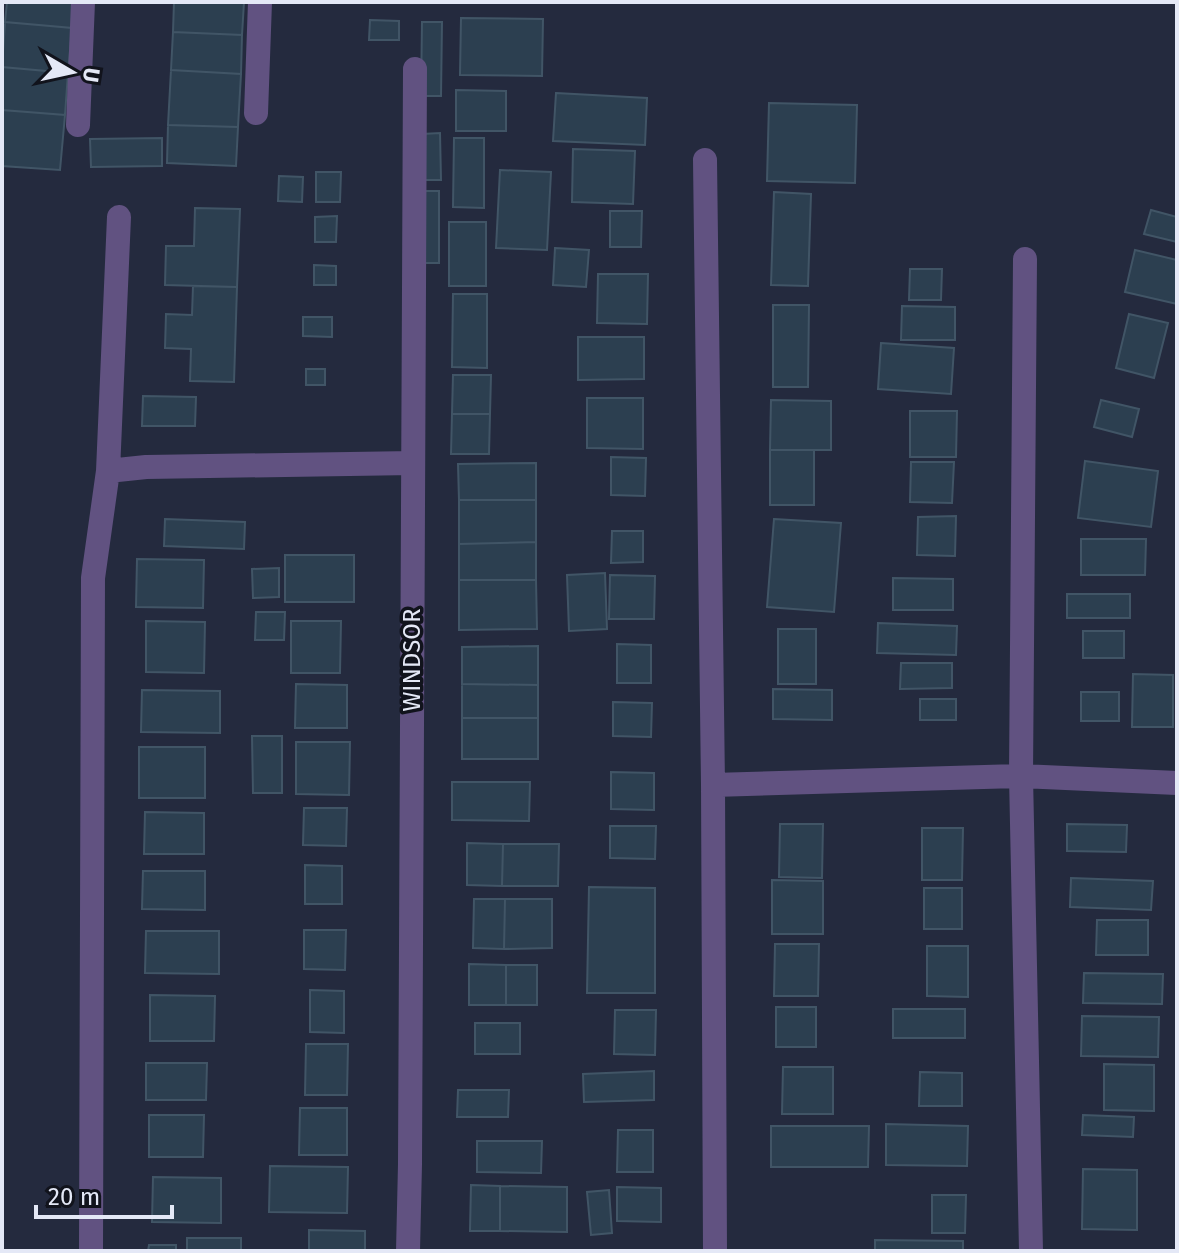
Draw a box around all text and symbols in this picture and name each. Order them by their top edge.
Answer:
north arrow [32,32,112,112]
text: U [77,66,106,84]
street label: WINDSOR [398,609,426,711]
scale bar [36,1169,172,1219]
text: 20 m [48,1183,100,1211]

